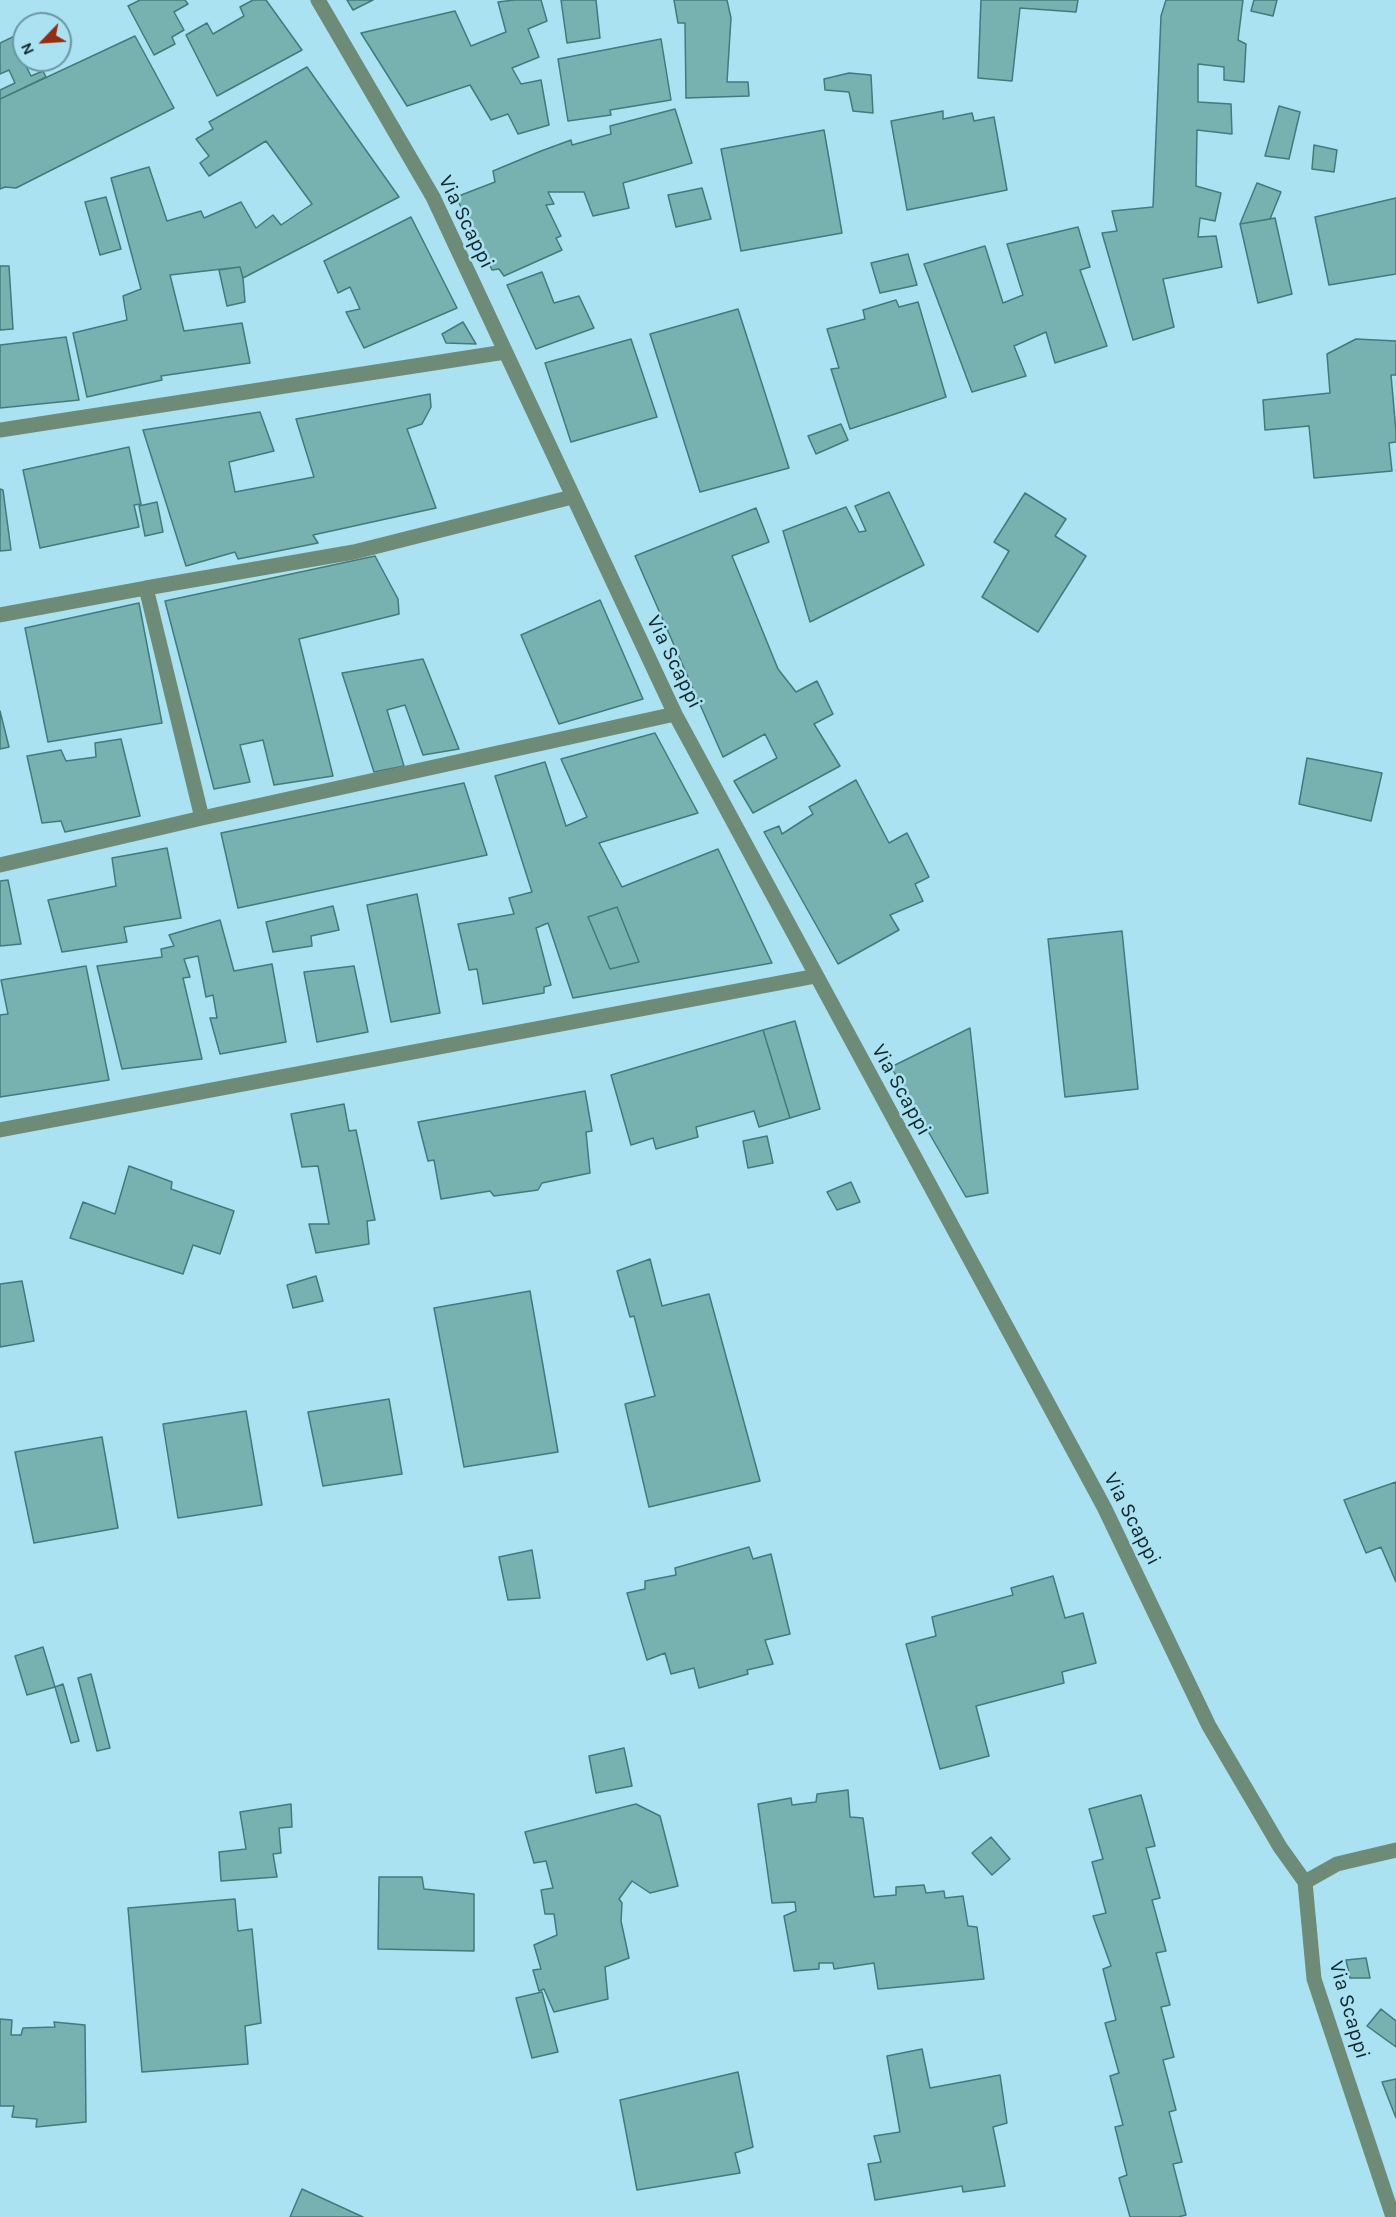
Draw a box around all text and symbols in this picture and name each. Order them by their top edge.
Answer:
north arrow [12,12,72,72]
text: N [16,40,38,58]
street label: Via Scappi [433,171,499,273]
street label: Via Scappi [641,611,707,713]
street label: Via Scappi [866,1040,936,1140]
street label: Via Scappi [1098,1468,1166,1570]
street label: Via Scappi [1323,1958,1375,2062]

